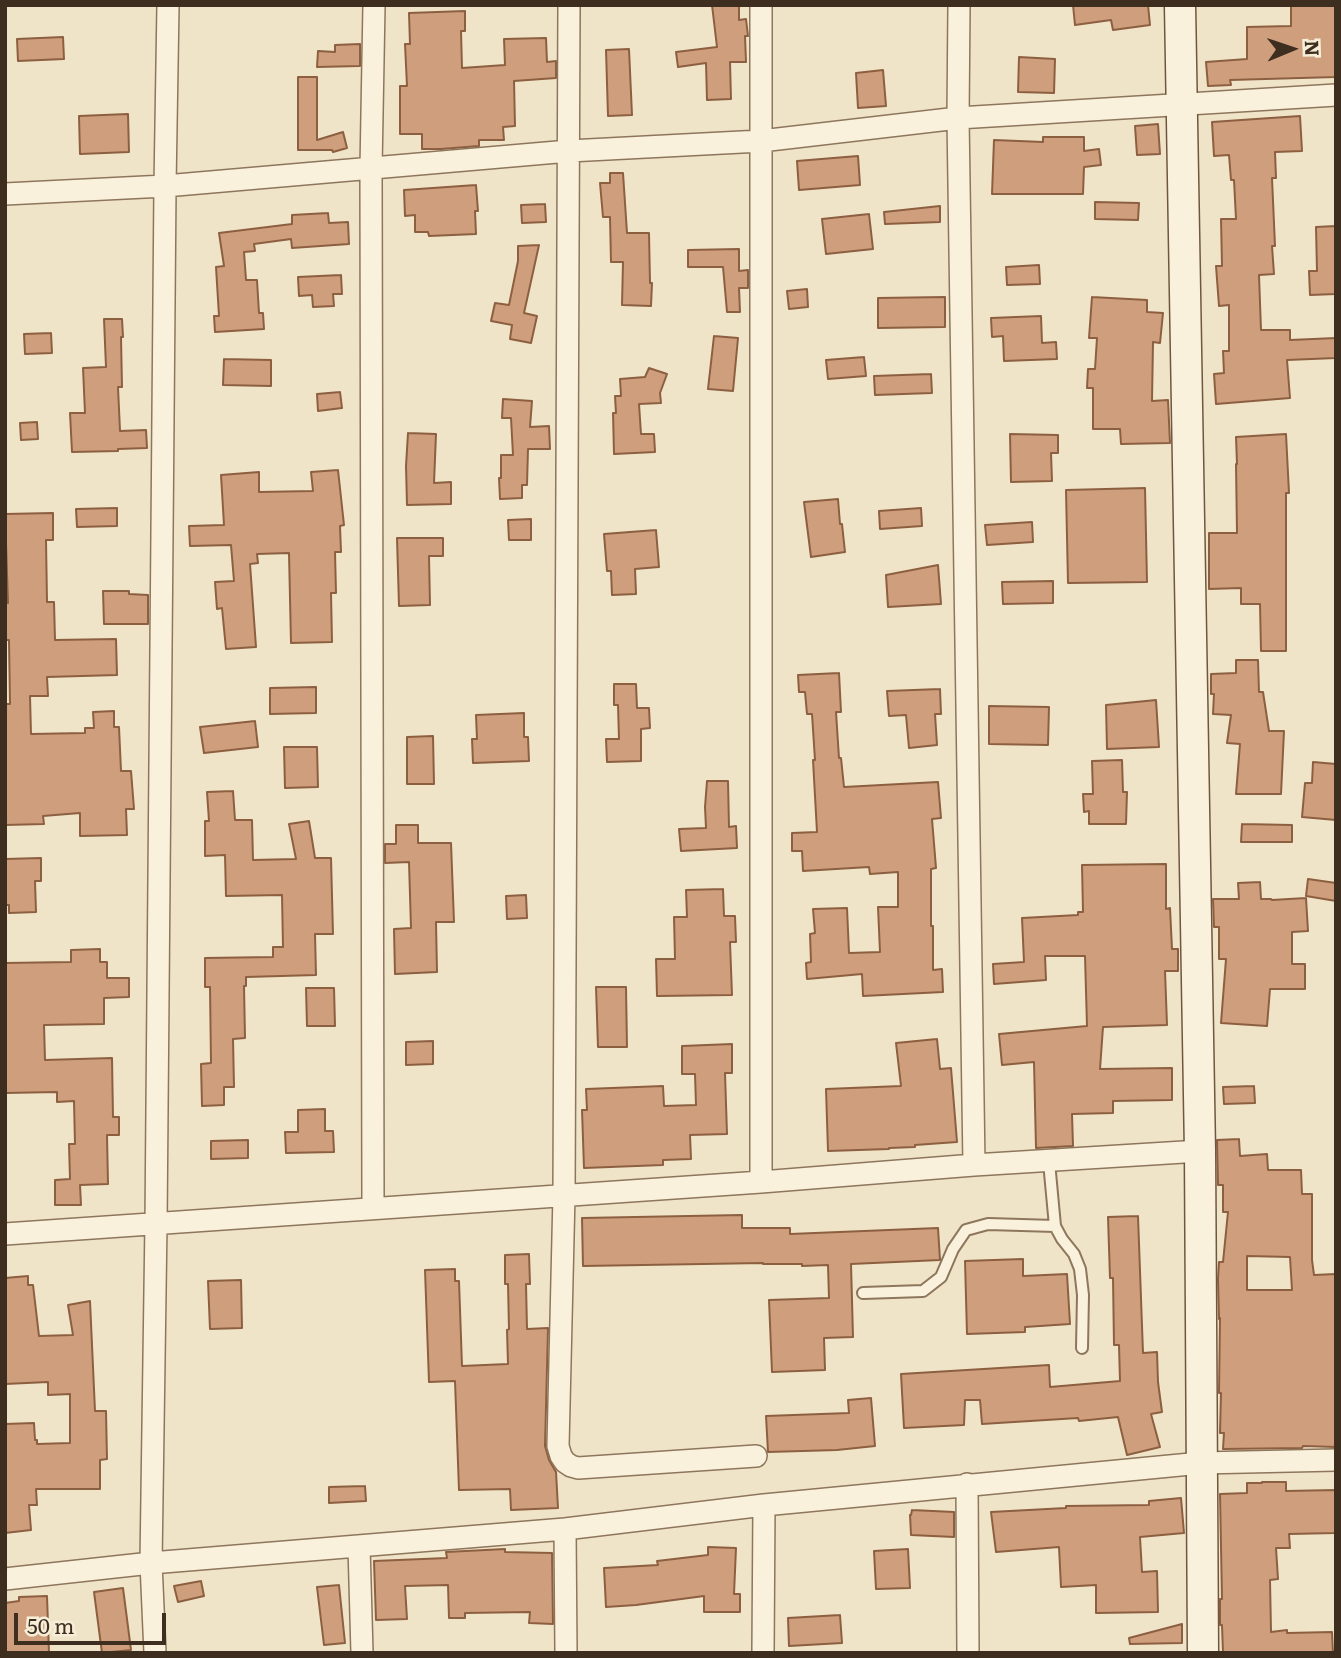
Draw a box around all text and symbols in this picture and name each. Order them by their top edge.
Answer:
north arrow [1257,14,1327,84]
text: N [1299,40,1327,57]
scale bar [18,1598,170,1642]
text: 50 m [27,1609,74,1640]

